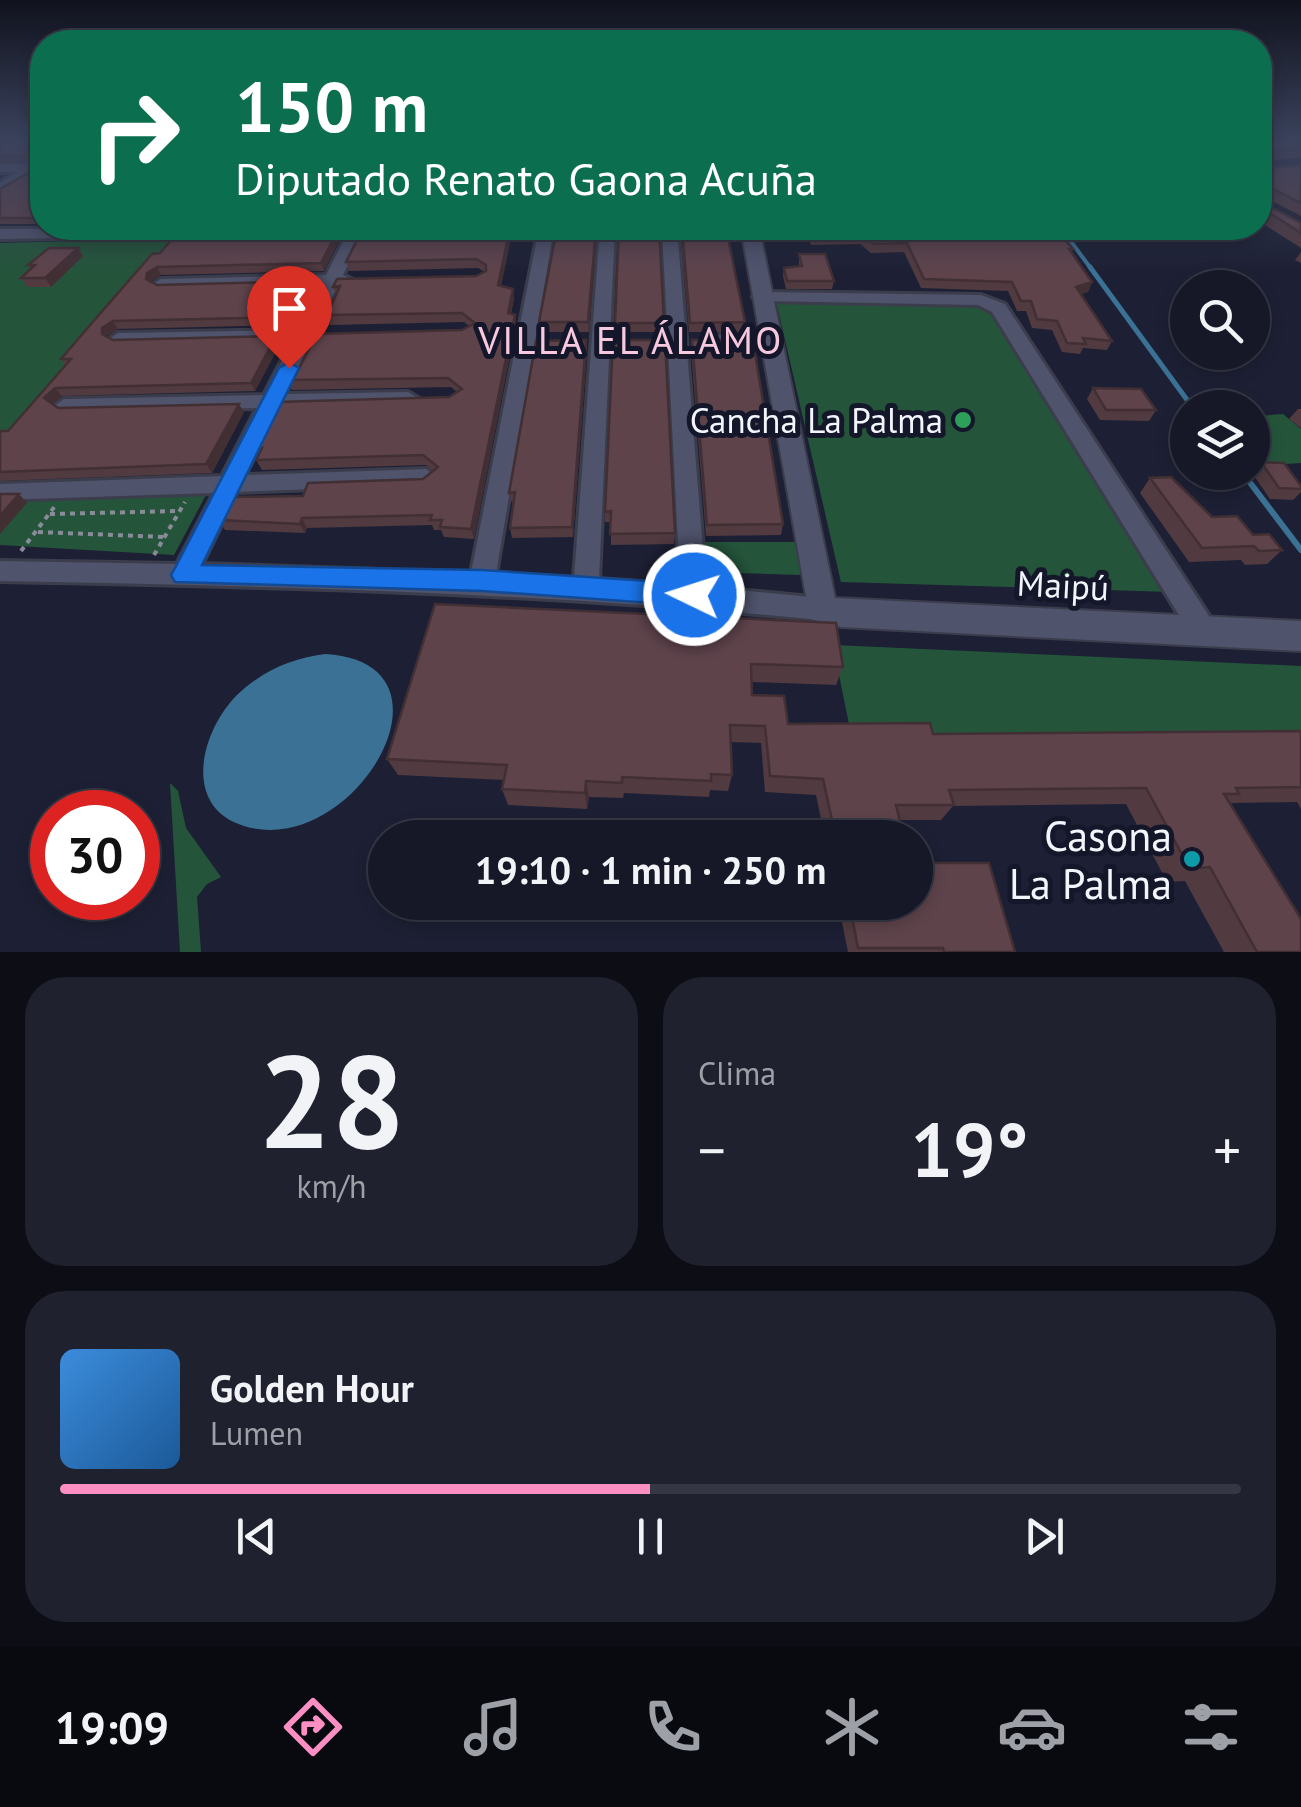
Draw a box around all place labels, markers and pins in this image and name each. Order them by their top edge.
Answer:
pin [247,266,332,369]
place label: Cancha La Palma [690,397,943,443]
marker: Cancha La Palma [952,409,974,431]
place label: Casona La Palma [1009,808,1172,911]
marker: Casona La Palma [1181,848,1203,870]

